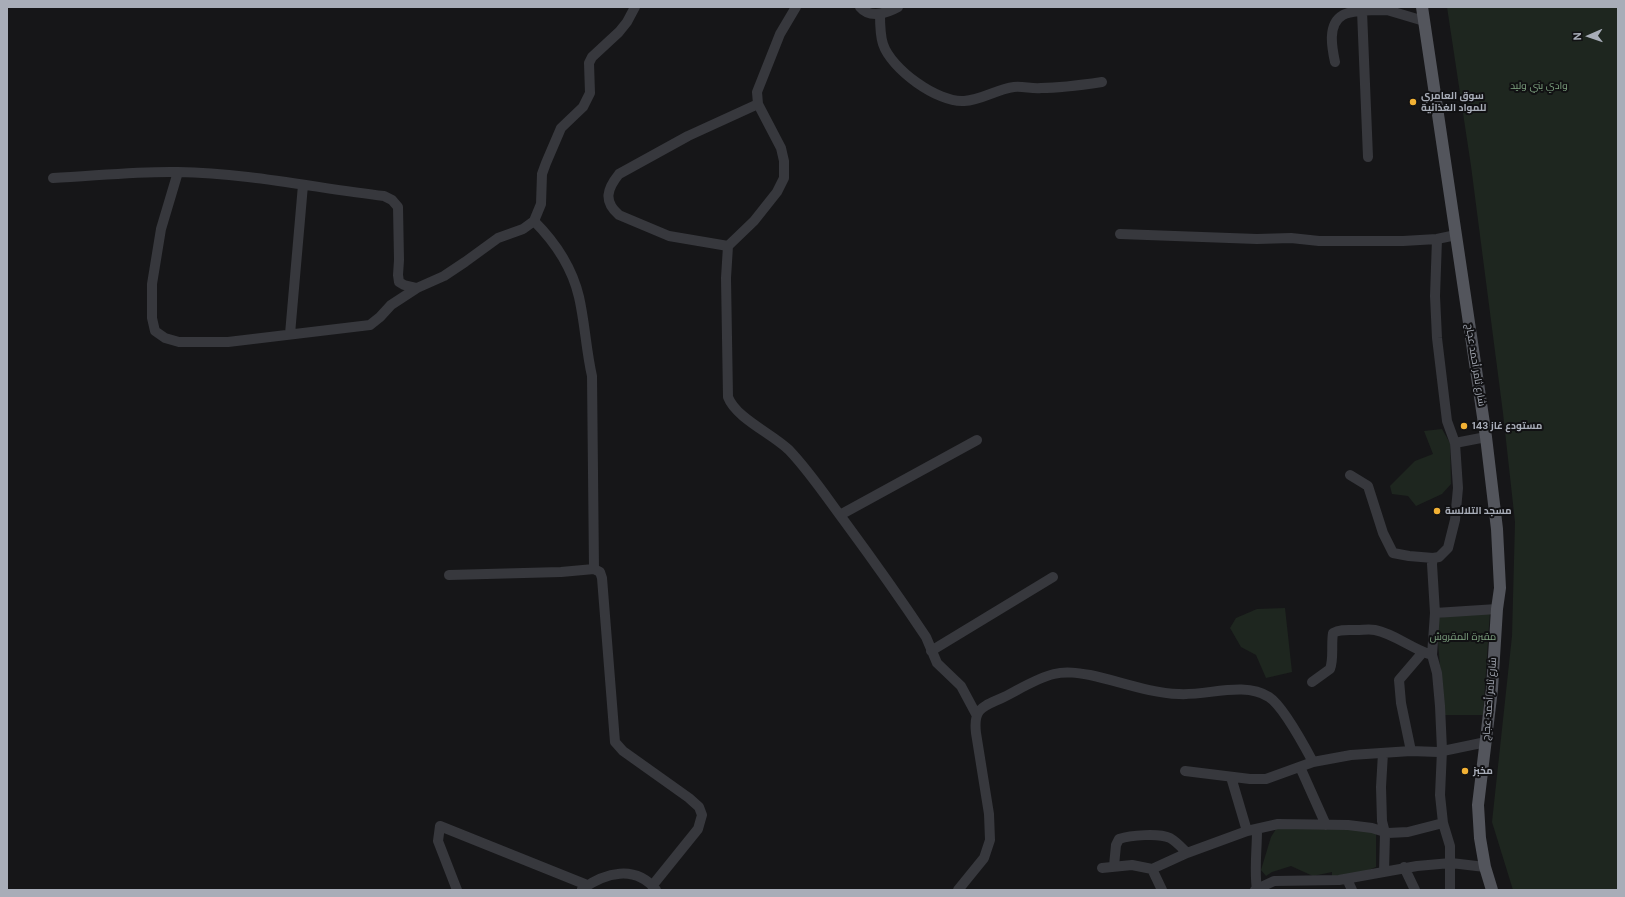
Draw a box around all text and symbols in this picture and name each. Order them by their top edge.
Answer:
north arrow [1569,16,1609,56]
text: N [1570,32,1584,41]
park label: وادي بني وليد [1510,80,1568,92]
place label: سوق العامري للمواد الغذائية [1421,90,1486,114]
marker: سوق العامري للمواد الغذائية [1408,97,1418,107]
street label: شارع ثامر أحمد عجاج [1463,323,1487,407]
place label: مستودع غاز 143 [1472,420,1542,432]
marker: مستودع غاز 143 [1459,421,1469,431]
place label: مسجد التلالسة [1445,505,1512,517]
marker: مسجد التلالسة [1432,506,1442,516]
park label: مقبرة المقروش [1430,631,1496,643]
street label: شارع ثامر أحمد عجاج [1480,657,1500,741]
place label: مخبز [1473,765,1493,777]
marker: مخبز [1460,766,1470,776]

